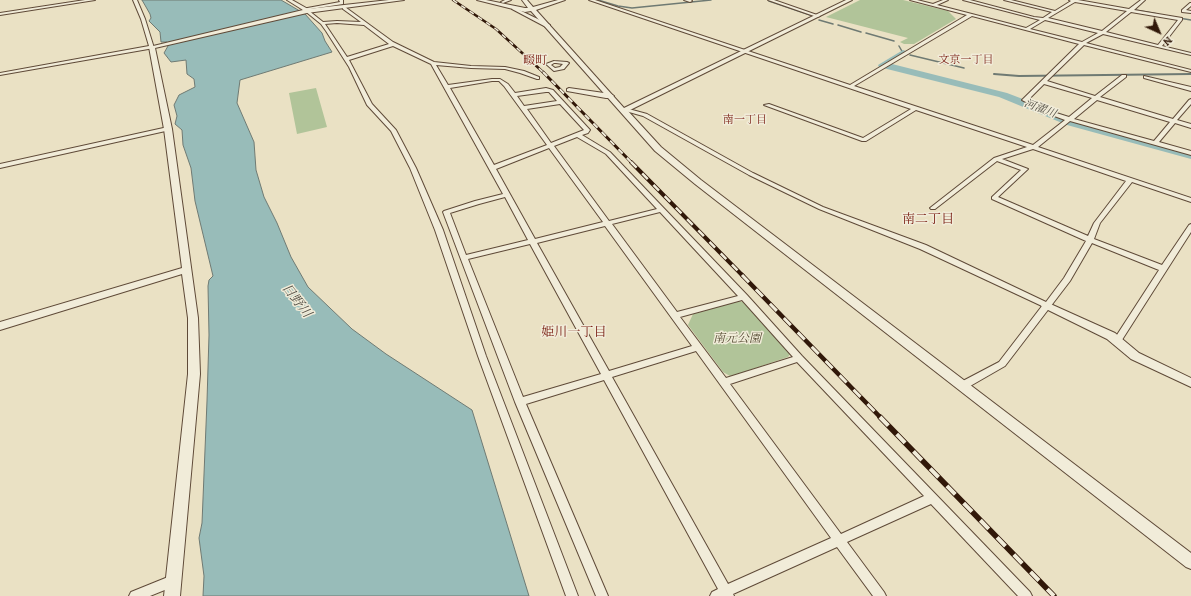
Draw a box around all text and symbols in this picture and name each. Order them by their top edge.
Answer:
north arrow [1139,12,1179,52]
text: N [1160,33,1176,49]
district label: 文京一丁目 [939,53,993,67]
district label: 畷町 [523,54,547,68]
water label: 河濯川 [1022,97,1058,121]
district label: 南一丁目 [723,113,767,127]
district label: 南二丁目 [902,212,954,228]
water label: 日野川 [278,281,314,321]
district label: 姫川一丁目 [542,325,606,341]
park label: 南元公園 [713,332,761,346]

